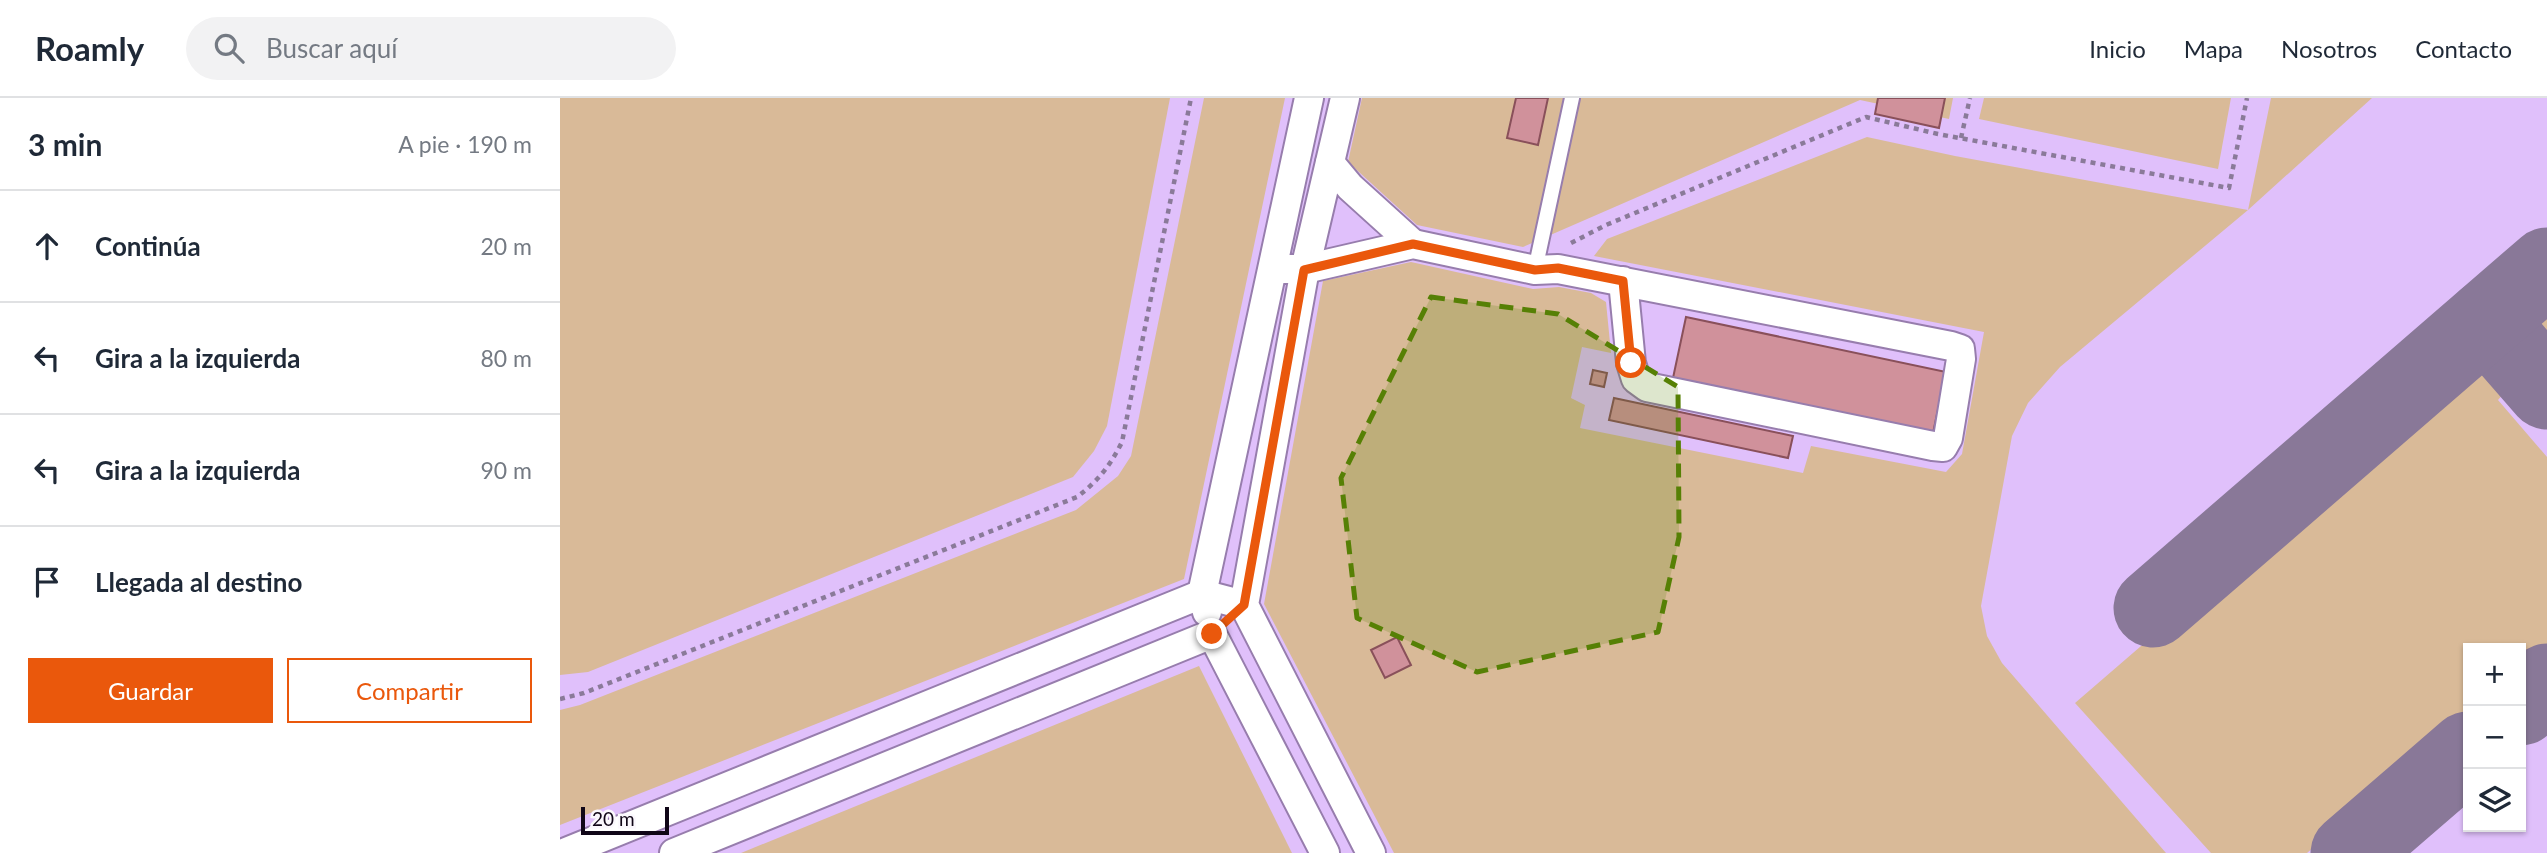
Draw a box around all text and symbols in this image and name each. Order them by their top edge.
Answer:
search box [186,17,676,80]
text: Roamly [35,28,144,68]
icon: search [210,29,248,67]
text: Buscar aquí [266,32,398,64]
text: Inicio [2089,34,2146,63]
text: Mapa [2184,34,2243,63]
text: Nosotros [2281,34,2377,63]
text: Contacto [2415,34,2512,63]
text: 3 min [28,126,102,162]
text: A pie · 190 m [398,130,532,158]
icon: ahead [28,227,66,265]
text: Continúa [95,230,201,262]
text: 20 m [481,232,532,260]
icon: left [28,339,66,377]
text: Gira a la izquierda [95,342,301,374]
text: 80 m [481,344,532,372]
route start [1615,347,1646,378]
icon: left [28,451,66,489]
text: Gira a la izquierda [95,454,301,486]
text: 90 m [481,456,532,484]
icon: arrive [28,563,66,601]
text: Llegada al destino [95,566,302,598]
route end [1196,618,1227,649]
map controls [2463,643,2526,832]
button: + [2463,643,2526,706]
button: Guardar [28,658,273,723]
button: Compartir [287,658,532,723]
button: − [2463,706,2526,769]
button: layers [2463,769,2526,832]
scale bar [581,804,668,836]
text: 20 m [592,807,635,830]

